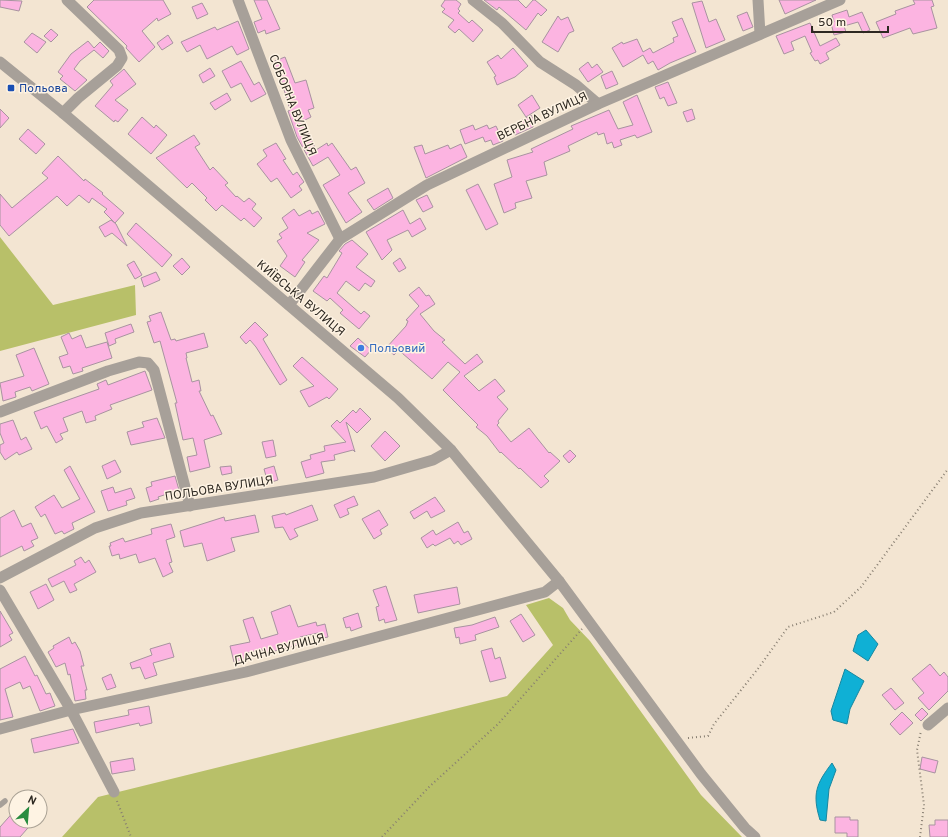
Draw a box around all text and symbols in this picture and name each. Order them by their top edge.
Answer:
scale bar [812,8,888,34]
text: 50 m [818,15,846,31]
street label: СОБОРНА ВУЛИЦЯ [264,52,320,159]
place label: Польова [19,81,68,97]
marker: Польова [6,83,16,93]
street label: ВЕРБНА ВУЛИЦЯ [495,89,590,145]
street label: КИЇВСЬКА ВУЛИЦЯ [253,257,348,340]
place label: Польовий [369,341,425,357]
marker: Польовий [356,343,366,353]
street label: ПОЛЬОВА ВУЛИЦЯ [164,473,275,505]
street label: ДАЧНА ВУЛИЦЯ [232,630,327,670]
north arrow [8,789,48,829]
text: N [25,793,39,809]

